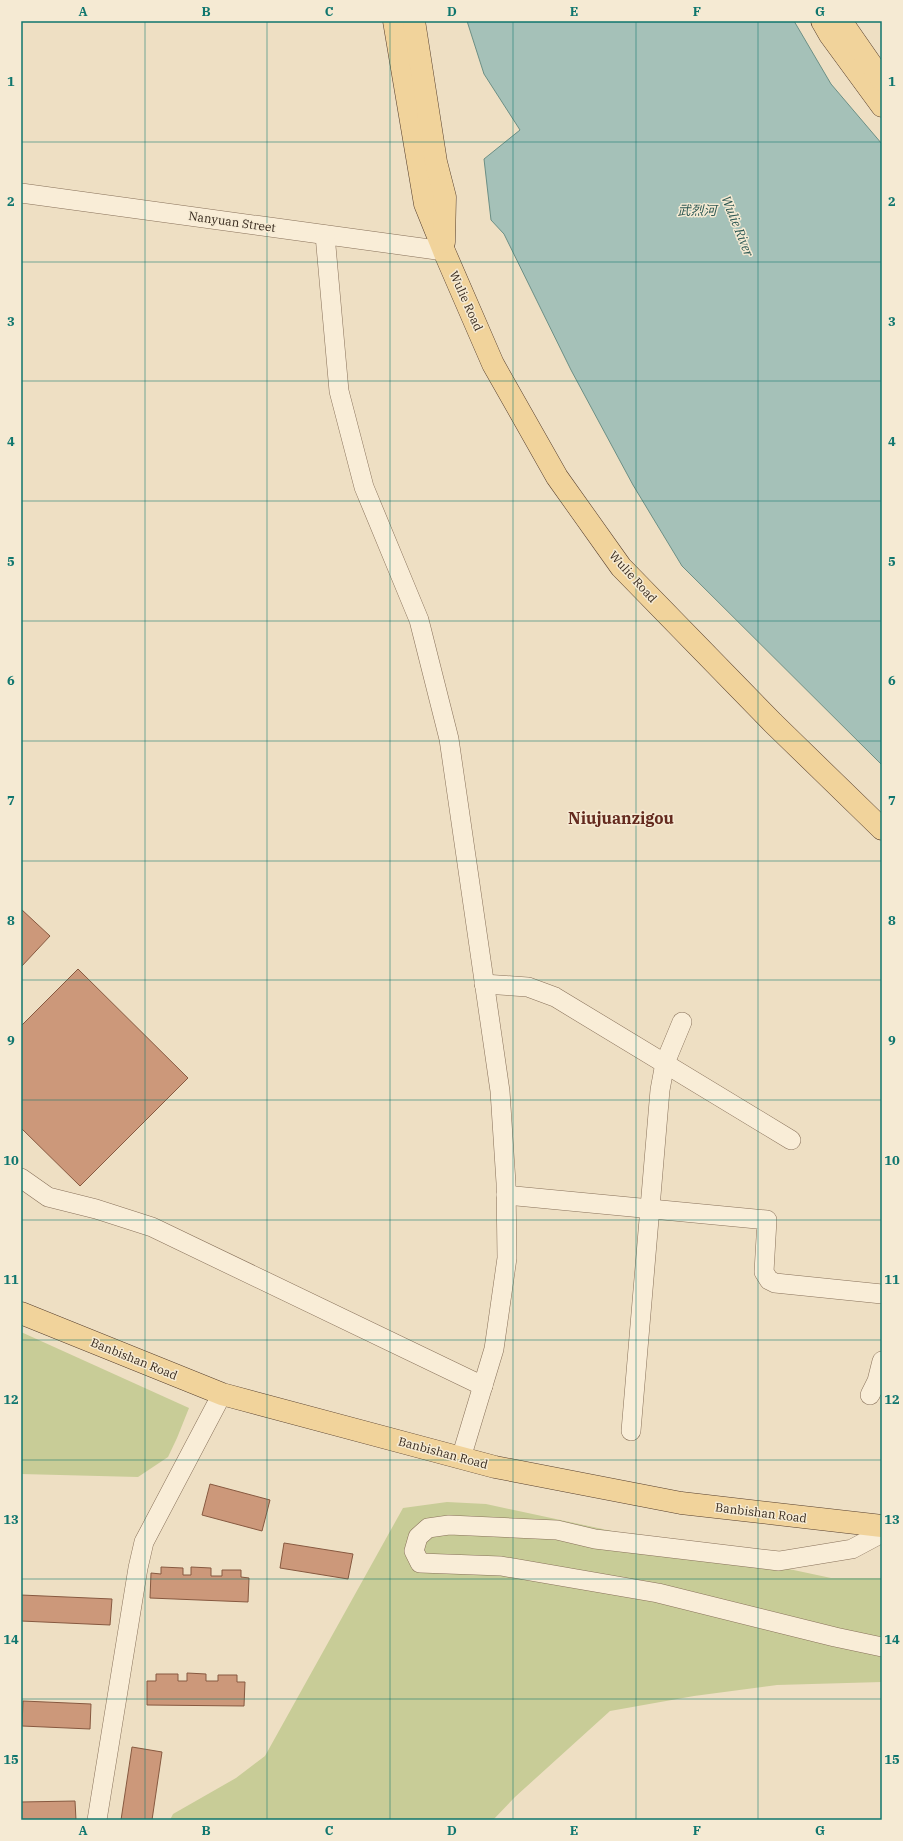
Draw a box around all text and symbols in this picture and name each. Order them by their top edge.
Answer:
text: A [78,3,88,20]
text: B [201,3,211,20]
text: C [325,3,334,20]
text: D [447,3,457,20]
text: E [570,3,578,20]
text: F [693,3,701,20]
text: G [815,3,825,20]
text: 1 [7,73,15,90]
text: 1 [888,73,896,90]
text: 2 [7,193,15,210]
water label: Wulie River [718,193,758,259]
text: 2 [888,193,896,210]
water label: 武烈河 [677,202,719,219]
street label: Nanyuan Street [188,208,277,235]
street label: Wulie Road [447,268,486,333]
text: 3 [7,313,15,330]
text: 3 [888,313,896,330]
text: 4 [7,433,15,450]
text: 4 [888,433,896,450]
street label: Wulie Road [606,548,660,606]
text: 5 [7,553,15,570]
text: 5 [888,553,896,570]
text: 6 [7,672,15,689]
text: 6 [888,672,896,689]
text: 7 [7,792,15,809]
text: 7 [888,792,896,809]
district label: Niujuanzigou [568,808,674,828]
text: 8 [7,912,15,929]
text: 8 [888,912,896,929]
text: 9 [7,1032,15,1049]
text: 9 [888,1032,896,1049]
text: 10 [3,1152,19,1169]
text: 10 [884,1152,900,1169]
text: 11 [3,1271,19,1288]
text: 11 [884,1271,900,1288]
street label: Banbishan Road [89,1334,180,1383]
text: 12 [3,1391,19,1408]
text: 12 [884,1391,900,1408]
street label: Banbishan Road [397,1433,490,1472]
street label: Banbishan Road [714,1499,808,1526]
text: 13 [3,1511,19,1528]
text: 13 [884,1511,900,1528]
text: 14 [3,1631,19,1648]
text: 14 [884,1631,900,1648]
text: 15 [3,1751,19,1768]
text: 15 [884,1751,900,1768]
text: A [78,1822,88,1839]
text: B [201,1822,211,1839]
text: C [325,1822,334,1839]
text: D [447,1822,457,1839]
text: E [570,1822,578,1839]
text: F [693,1822,701,1839]
text: G [815,1822,825,1839]

